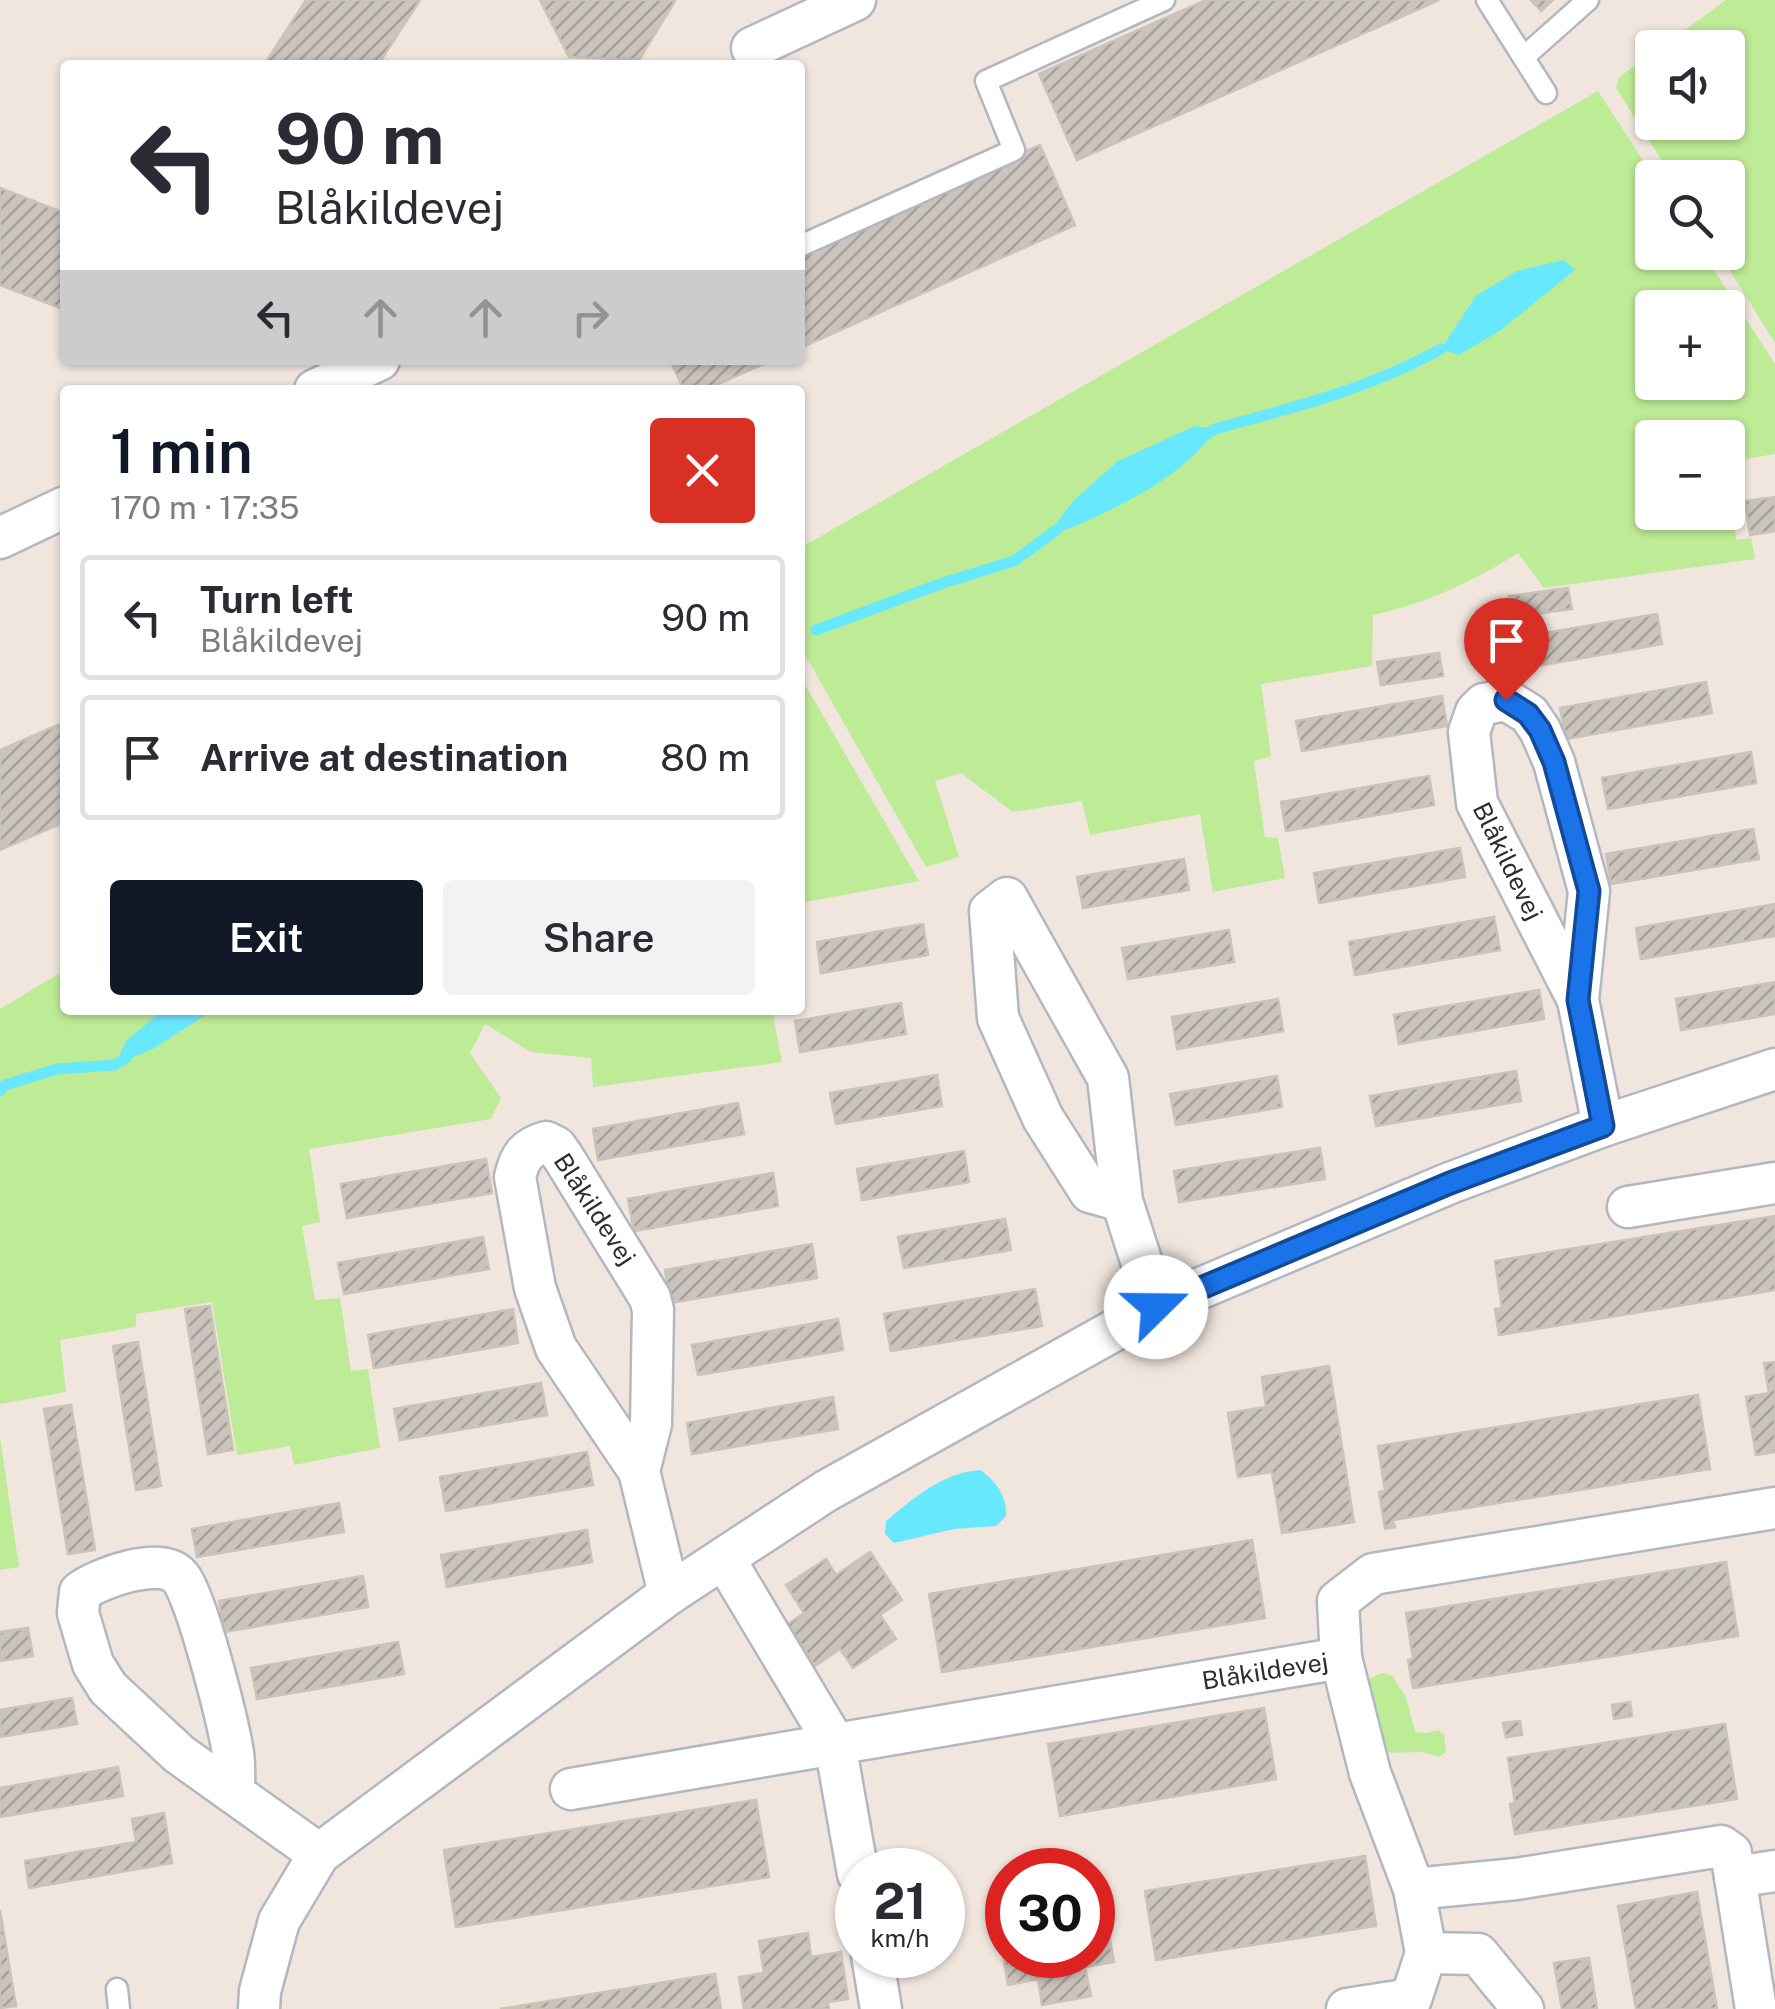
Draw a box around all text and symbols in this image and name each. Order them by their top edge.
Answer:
map controls [1635,30,1745,530]
button: sound [1635,30,1745,140]
text: 90 m [275,97,445,180]
icon: left [110,100,240,230]
button: search [1635,160,1745,270]
text: Blåkildevej [275,181,504,234]
icon: left [248,290,303,345]
icon: ahead [353,290,408,345]
icon: ahead [458,290,513,345]
icon: right [563,290,618,345]
button: + [1635,290,1745,400]
text: 1 min [110,416,253,487]
button: close [650,418,755,523]
button: − [1635,420,1745,530]
text: 170 m · 17:35 [110,489,299,526]
text: Turn left [200,577,354,622]
icon: left [115,590,170,645]
text: 90 m [661,595,750,640]
pin [1464,598,1549,701]
icon: arrive [1479,613,1534,668]
text: Blåkildevej [200,622,363,659]
icon: arrive [115,730,170,785]
text: Arrive at destination [200,735,568,780]
text: 80 m [660,735,750,780]
street label: Blåkildevej [1467,797,1549,925]
button: Exit [110,880,423,995]
button: Share [443,880,755,995]
street label: Blåkildevej [548,1147,642,1271]
position arrow [1104,1255,1208,1359]
street label: Blåkildevej [1200,1646,1330,1696]
speed limit sign: 30 [985,1848,1115,1978]
text: 21 [873,1871,927,1930]
text: km/h [871,1923,929,1953]

